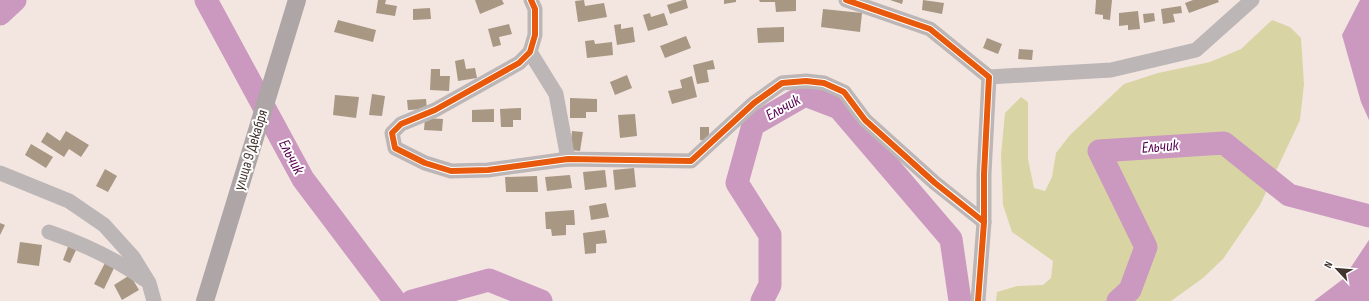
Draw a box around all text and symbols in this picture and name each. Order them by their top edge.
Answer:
water label: Ельчик [762,90,805,125]
street label: улица 9 Декабря [230,107,272,193]
water label: Ельчик [274,136,308,179]
water label: Ельчик [1141,136,1180,158]
north arrow [1317,249,1357,289]
text: N [1321,259,1336,270]

